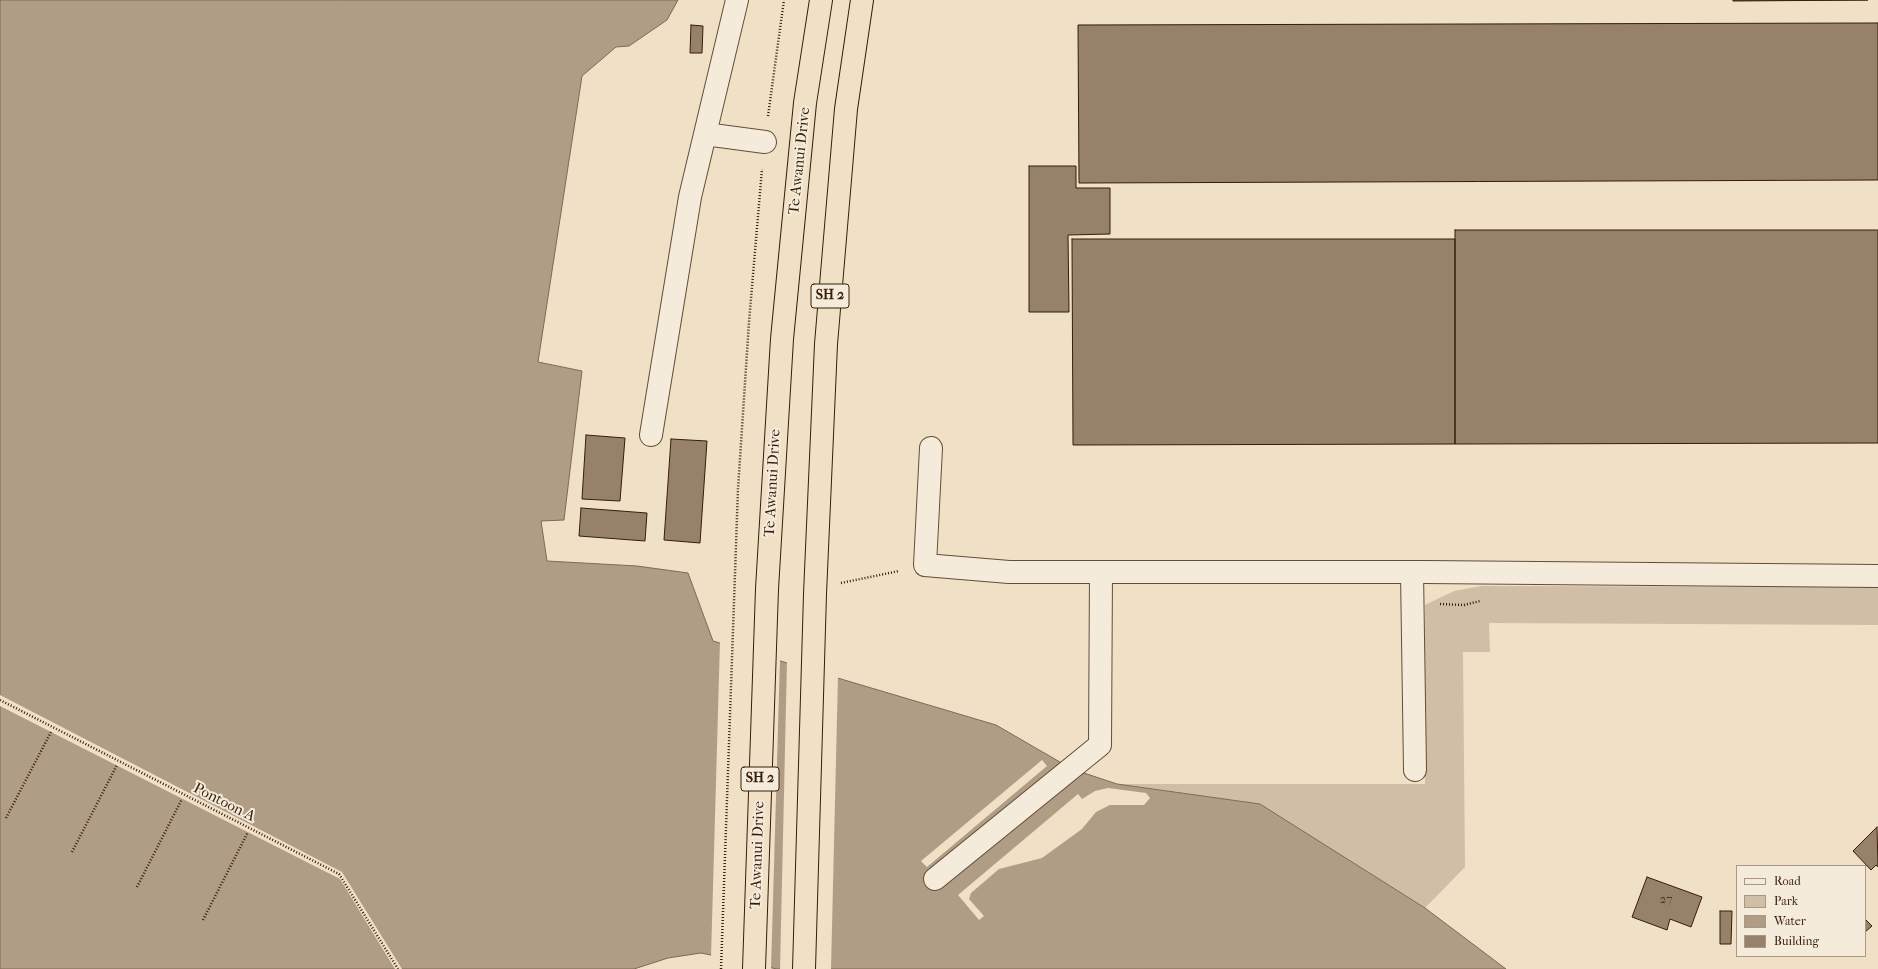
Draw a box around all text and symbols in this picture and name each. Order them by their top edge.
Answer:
street label: Te Awanui Drive [785,106,815,216]
road number: SH 2 [811,284,849,308]
street label: Te Awanui Drive [761,429,785,537]
road number: SH 2 [741,767,779,791]
street label: Pontoon A [190,780,258,826]
street label: Te Awanui Drive [747,801,769,909]
legend [1736,865,1866,957]
text: Road [1774,874,1801,888]
house number: 27 [1660,892,1672,908]
text: Park [1774,894,1798,908]
text: Water [1774,914,1806,928]
text: Building [1774,934,1819,948]

